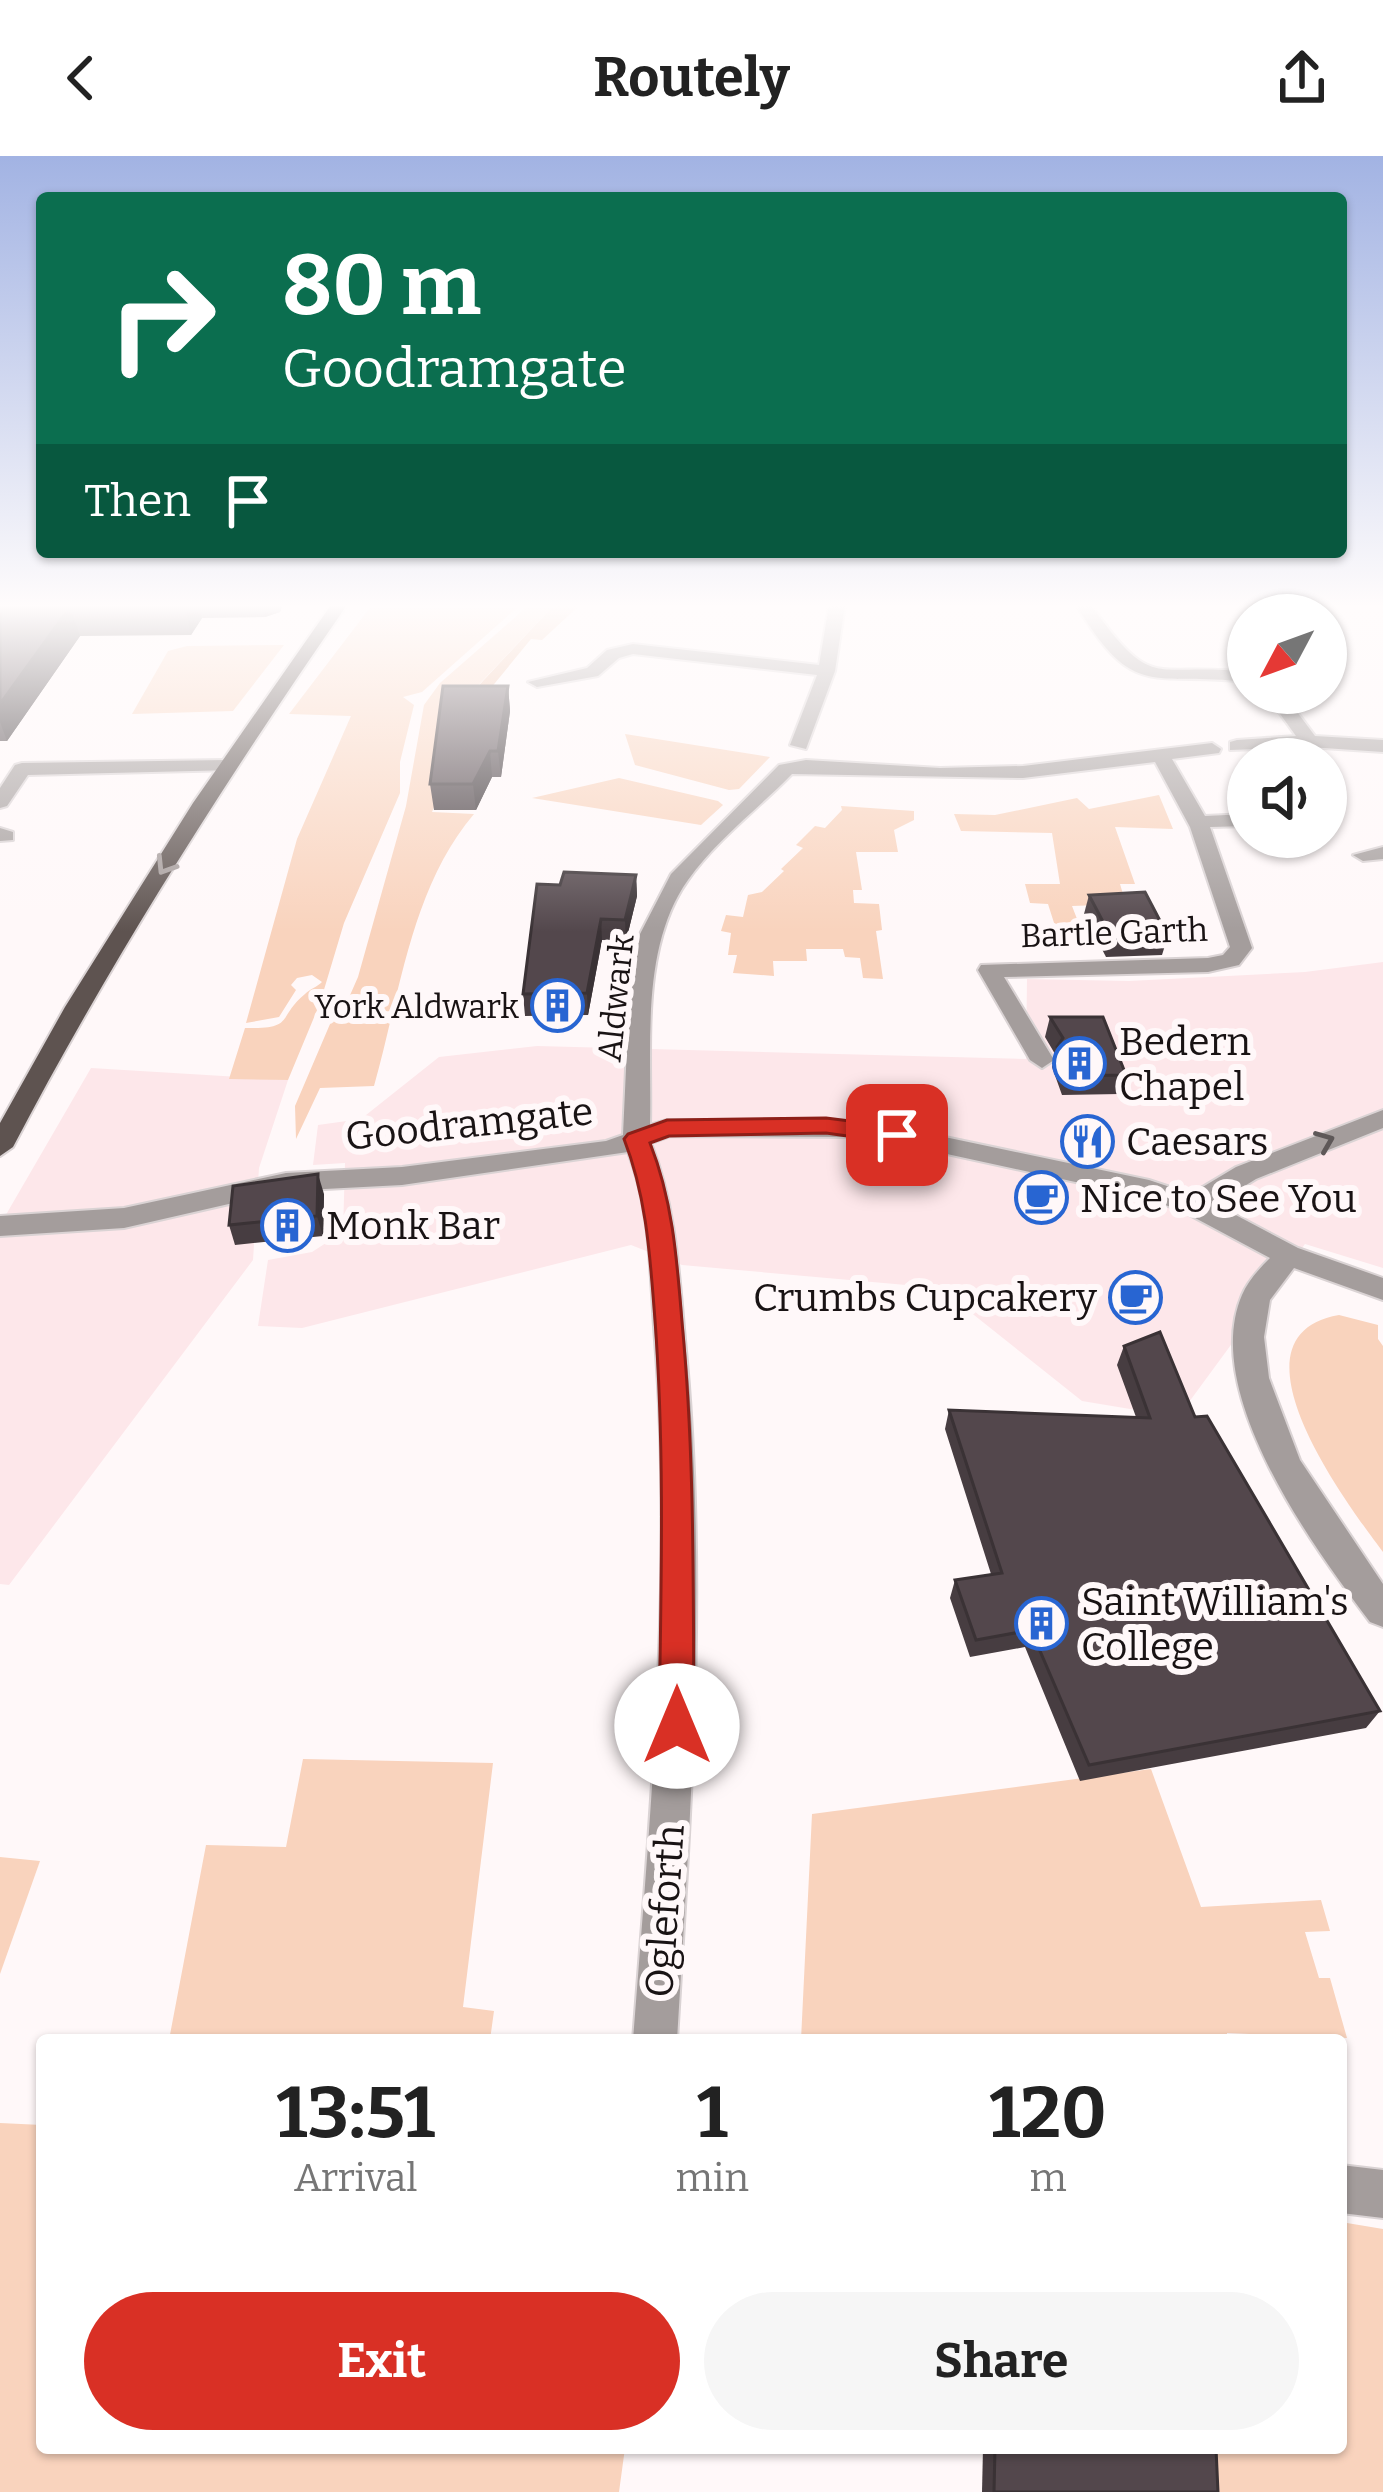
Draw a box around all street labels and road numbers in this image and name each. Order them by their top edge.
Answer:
street label: Bartle Garth [1020,910,1208,956]
street label: Aldwark [589,932,643,1064]
street label: Goodramgate [343,1088,595,1160]
street label: Ogleforth [636,1823,694,1999]

